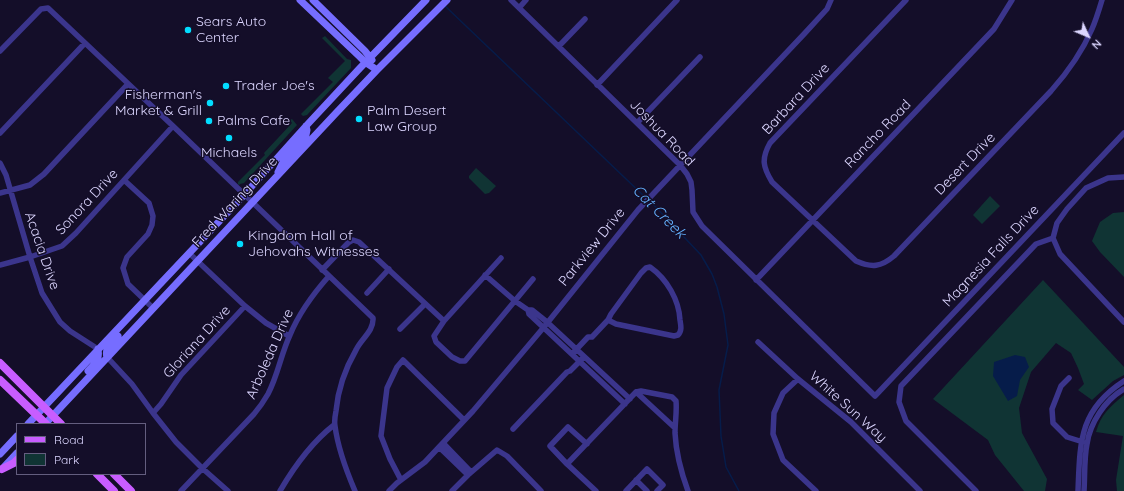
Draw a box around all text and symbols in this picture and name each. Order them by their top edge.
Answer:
place label: Sears Auto Center [196,14,266,46]
north arrow [1068,16,1108,56]
marker: Sears Auto Center [183,25,193,35]
text: N [1089,37,1104,52]
street label: Barbara Drive [759,60,833,138]
place label: Trader Joe's [234,78,315,94]
marker: Trader Joe's [221,81,231,91]
place label: Fisherman's Market & Grill [115,87,202,120]
street label: Joshua Road [626,96,698,170]
street label: Rancho Road [841,96,915,172]
marker: Fisherman's Market & Grill [205,98,215,108]
place label: Palm Desert Law Group [367,103,446,136]
place label: Palms Cafe [217,113,290,129]
marker: Palm Desert Law Group [354,114,364,124]
marker: Palms Cafe [204,116,214,126]
street label: Desert Drive [931,129,999,199]
marker: Michaels [224,133,234,143]
place label: Michaels [201,145,257,161]
street label: Fred Waring Drive [189,153,281,251]
street label: Sonora Drive [52,166,122,238]
water label: Cat Creek [628,181,690,243]
street label: Magnesia Falls Drive [939,202,1043,310]
street label: Parkview Drive [555,204,629,290]
street label: Acacia Drive [21,210,63,292]
place label: Kingdom Hall of Jehovahs Witnesses [248,228,379,260]
marker: Kingdom Hall of Jehovahs Witnesses [235,239,245,249]
street label: Gloriana Drive [160,302,234,382]
street label: Arboleda Drive [243,306,297,402]
street label: White Sun Way [806,368,890,446]
legend [16,423,146,475]
text: Road [54,432,84,447]
text: Park [54,452,79,467]

